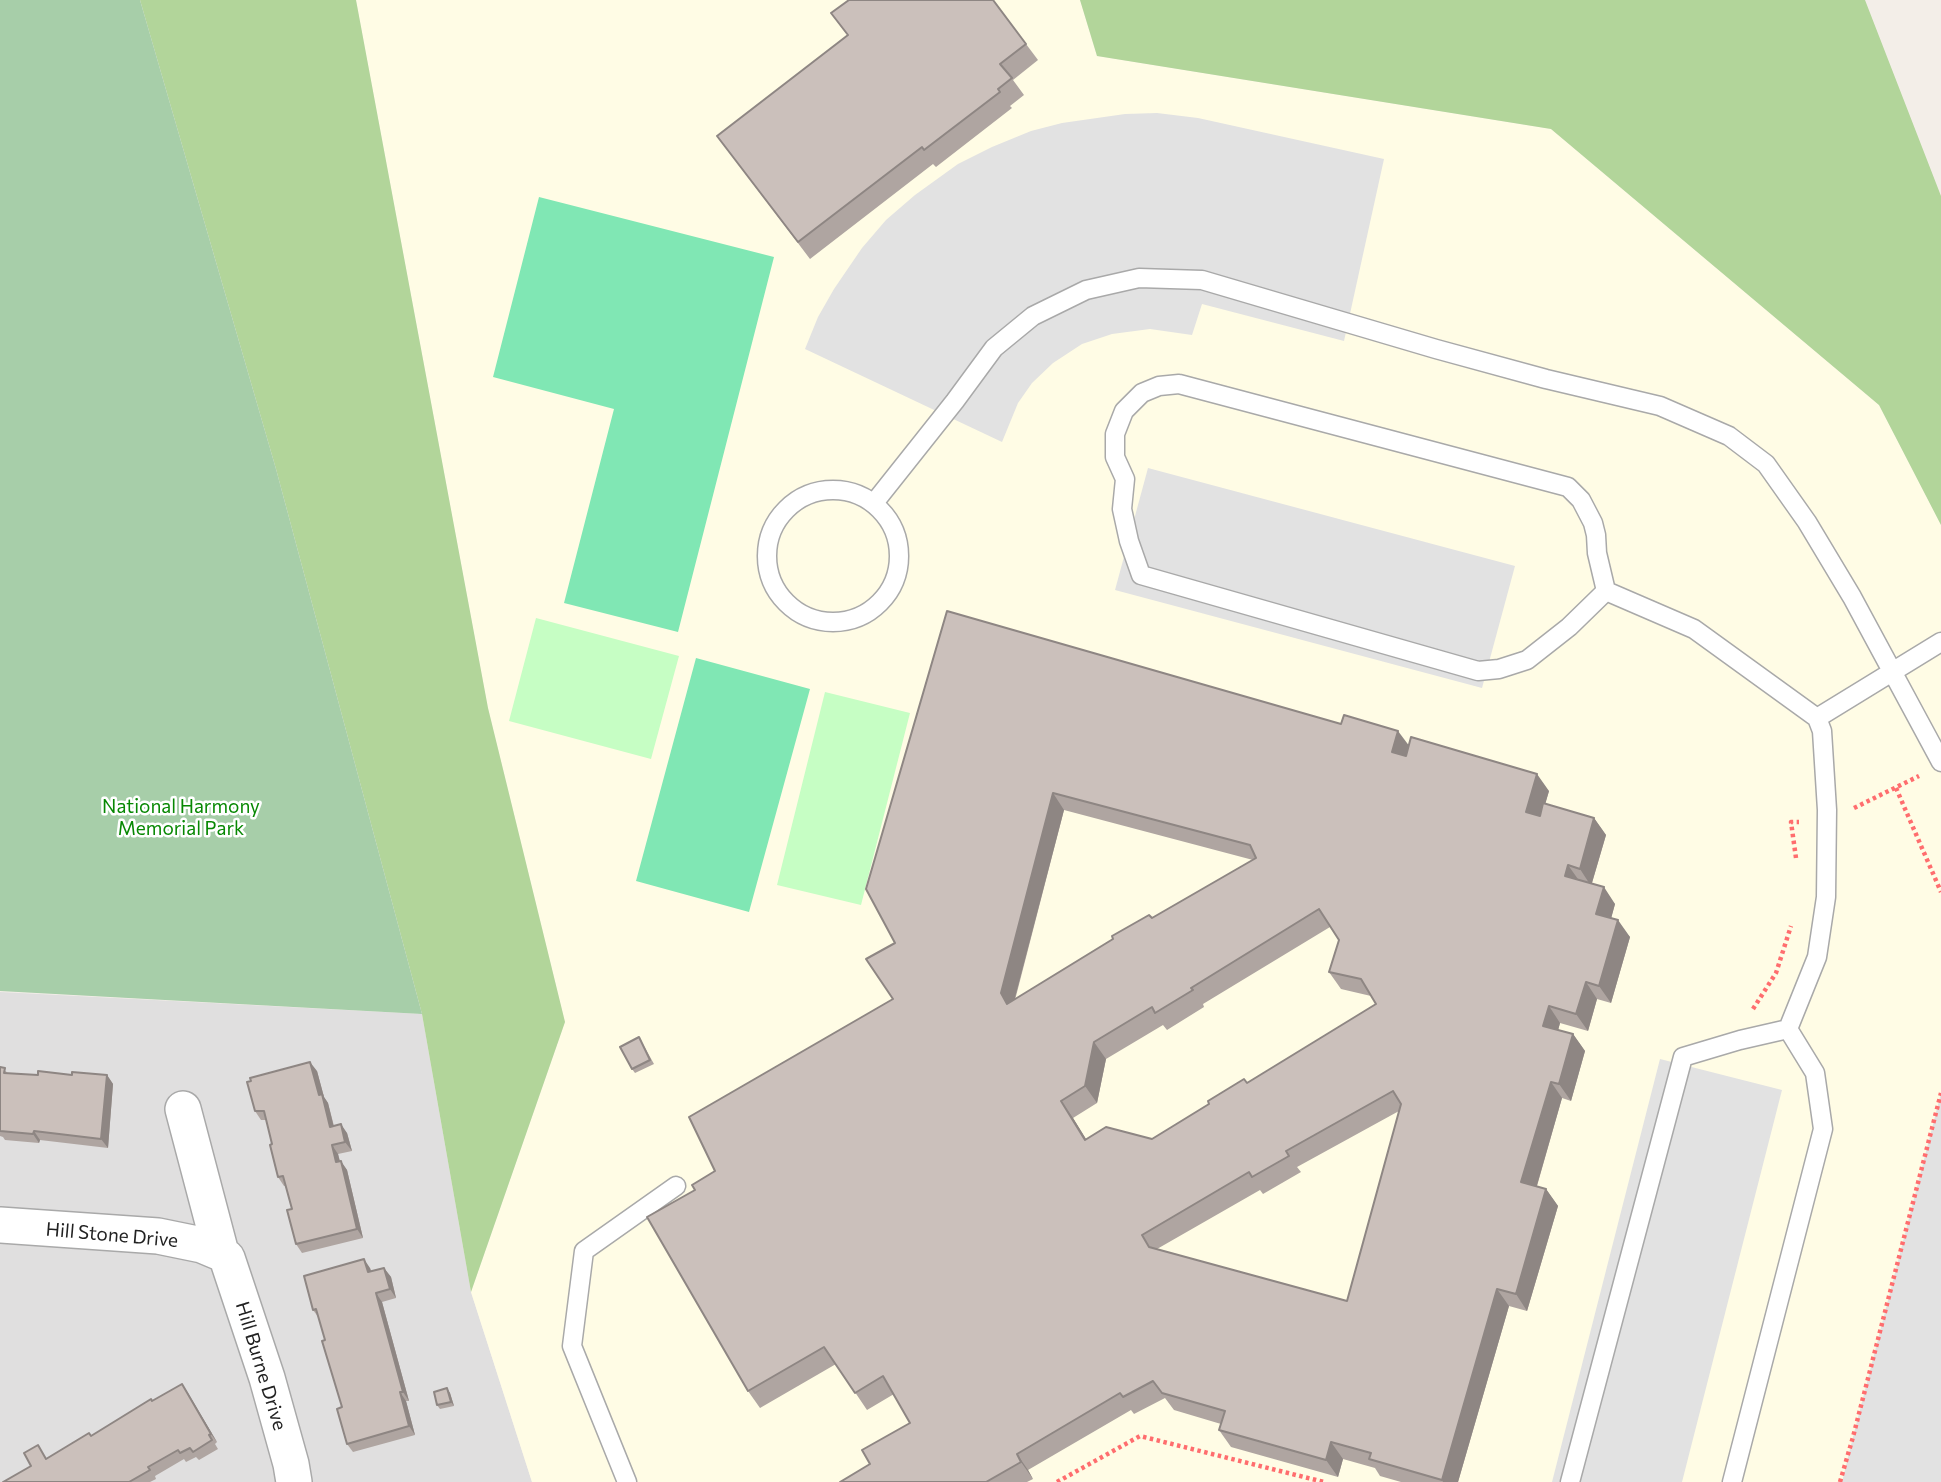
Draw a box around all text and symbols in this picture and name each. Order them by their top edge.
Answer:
park label: National Harmony Memorial Park [102,796,260,840]
street label: Hill Stone Drive [45,1218,179,1252]
street label: Hill Burne Drive [231,1299,291,1433]

